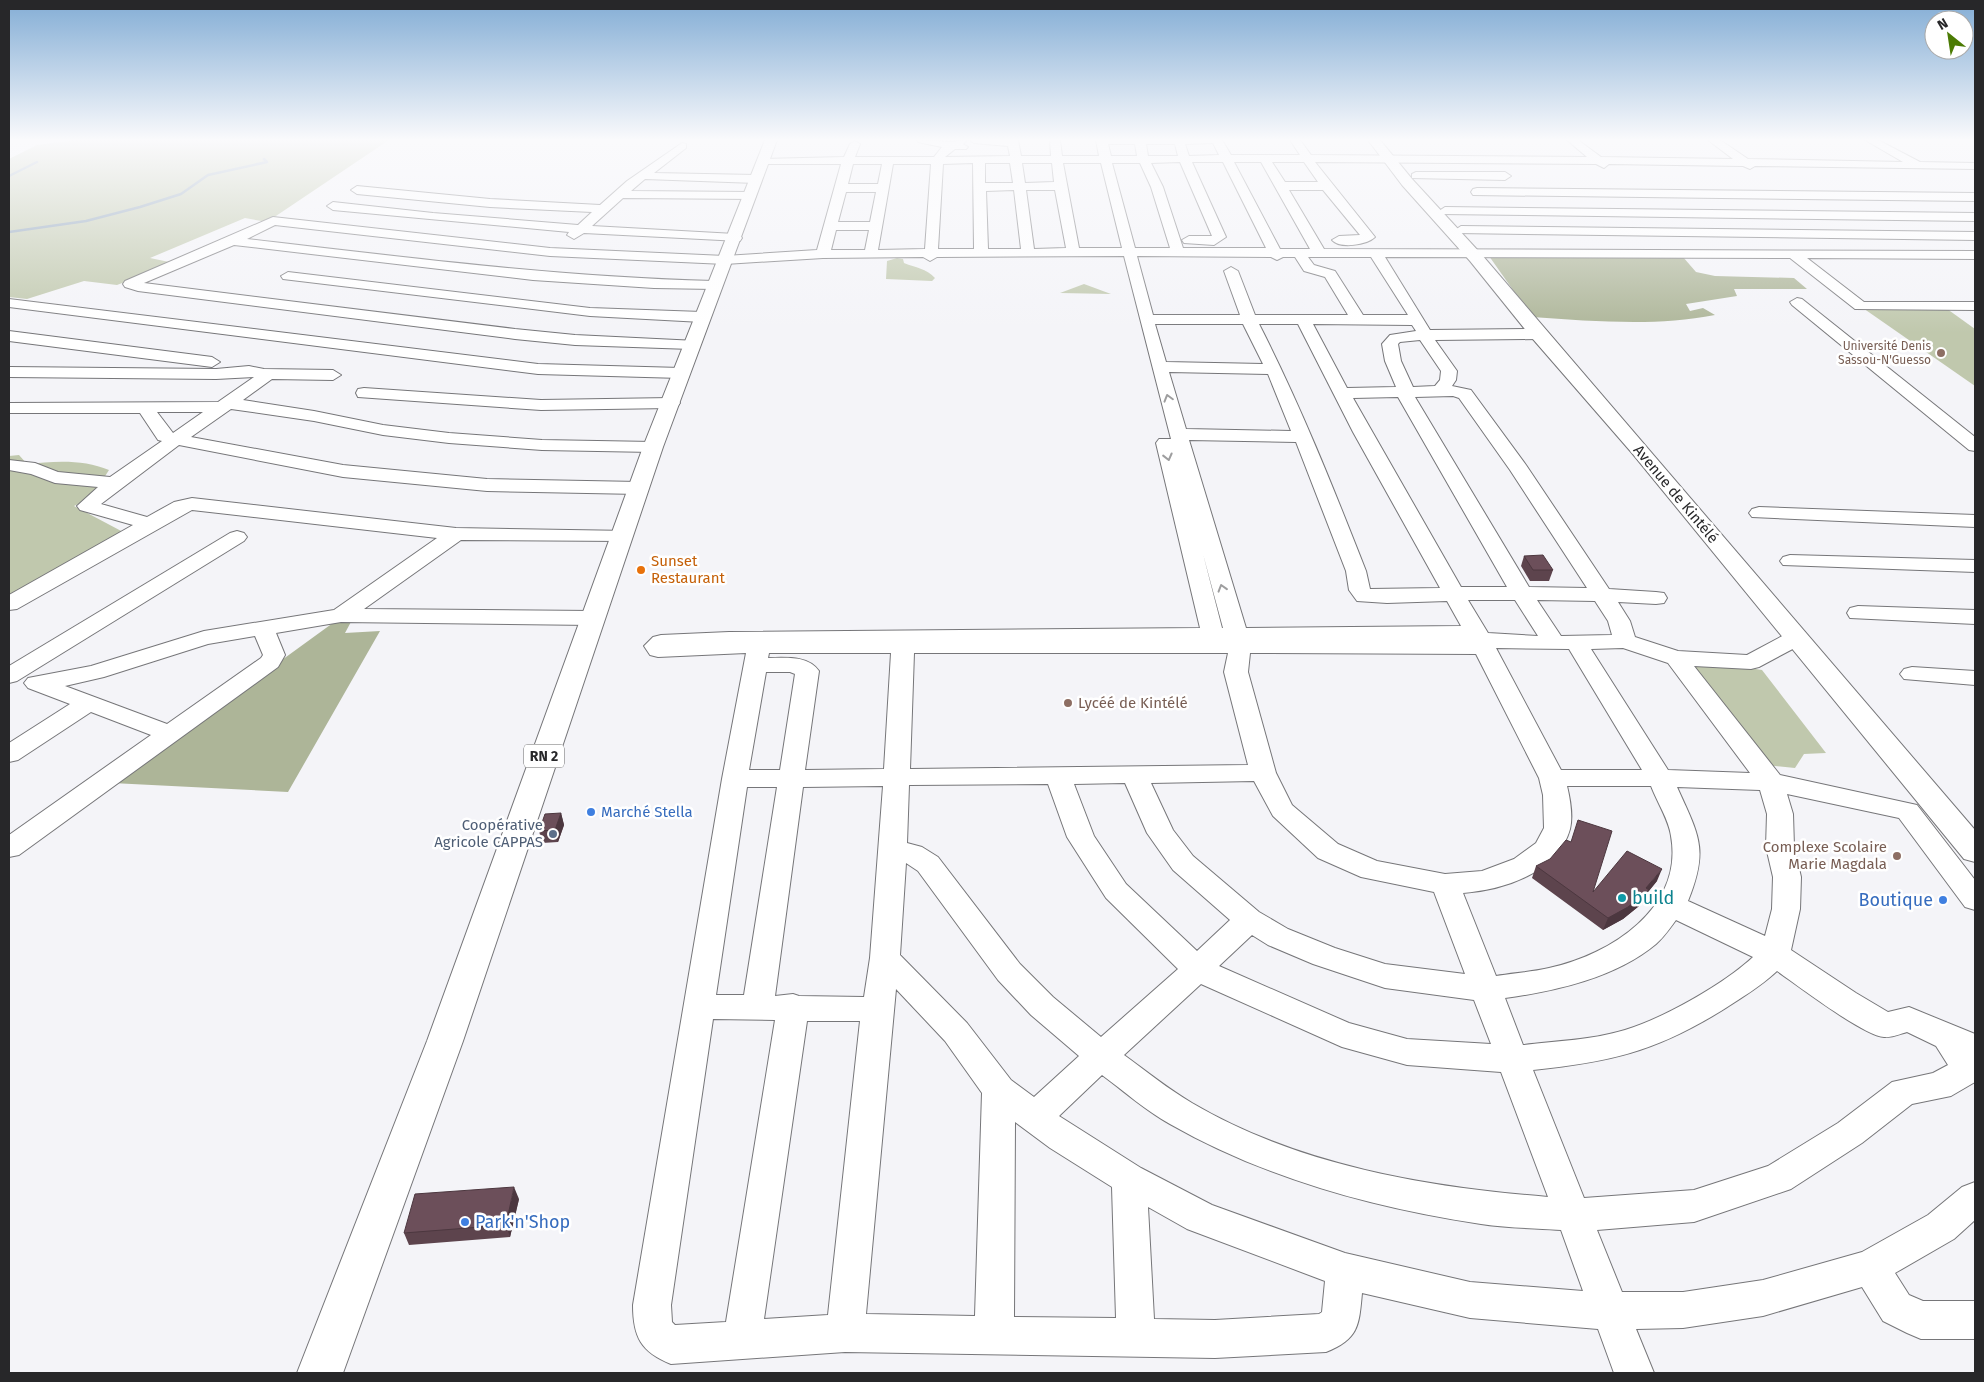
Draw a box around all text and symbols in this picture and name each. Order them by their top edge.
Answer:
north arrow [1924,10,1974,60]
text: N [1934,14,1951,34]
place label: Université Denis Sassou-N'Guesso [1838,339,1931,367]
marker: Université Denis Sassou-N'Guesso [1935,347,1947,359]
one-way arrow [1164,395,1174,403]
street label: Avenue de Kintélé [1630,441,1722,547]
one-way arrow [1162,452,1173,461]
place label: Sunset Restaurant [651,552,725,587]
marker: Sunset Restaurant [635,564,647,576]
one-way arrow [1217,585,1227,593]
place label: Lycéé de Kintélé [1078,694,1188,712]
marker: Lycéé de Kintélé [1062,697,1074,709]
road number: RN 2 [524,744,564,768]
place label: Marché Stella [601,803,693,821]
marker: Marché Stella [585,806,597,818]
place label: Coopérative Agricole CAPPAS [434,816,543,851]
marker: Coopérative Agricole CAPPAS [547,828,559,840]
place label: Complexe Scolaire Marie Magdala [1763,838,1887,873]
marker: Complexe Scolaire Marie Magdala [1891,850,1903,862]
place label: build [1632,887,1674,909]
place label: Boutique [1858,889,1933,911]
marker: build [1616,892,1628,904]
marker: Boutique [1937,894,1949,906]
place label: Park'n'Shop [475,1211,570,1233]
marker: Park'n'Shop [459,1216,471,1228]

